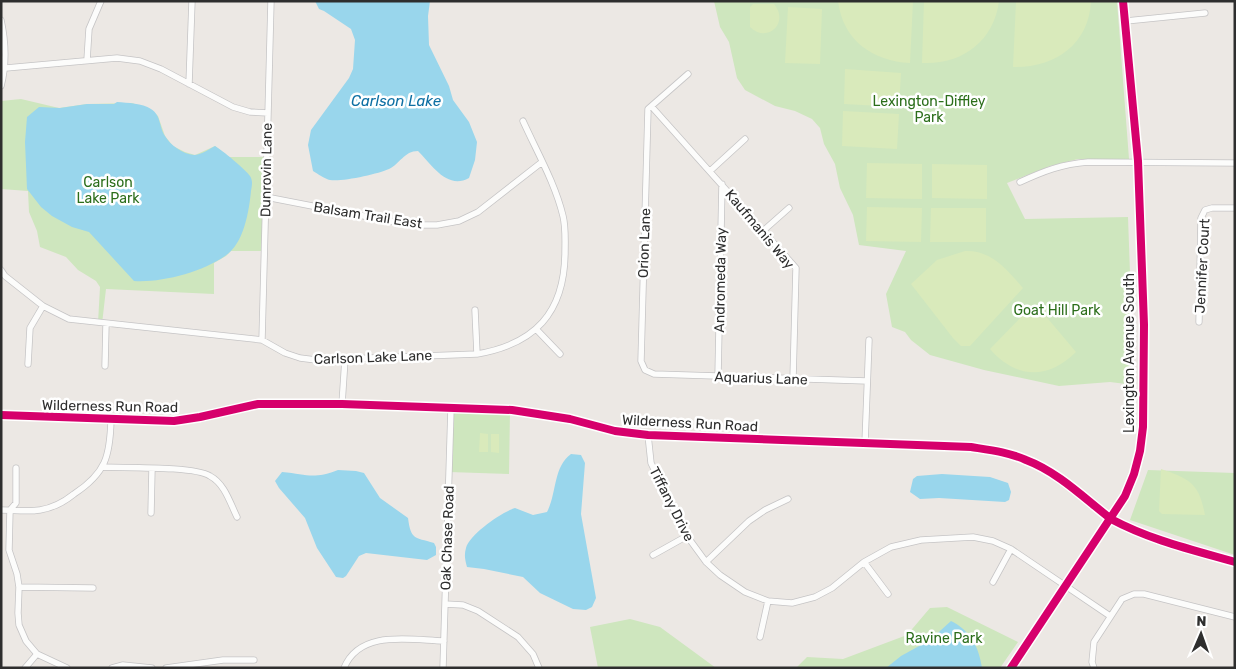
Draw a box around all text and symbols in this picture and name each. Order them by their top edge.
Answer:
water label: Carlson Lake [351,92,442,110]
park label: Lexington-Diffley Park [873,93,986,126]
street label: Dunrovin Lane [257,122,276,217]
park label: Carlson Lake Park [77,174,140,207]
street label: Kaufmanis Way [721,186,798,273]
street label: Balsam Trail East [312,199,424,233]
street label: Orion Lane [635,208,654,278]
street label: Jennifer Court [1192,218,1214,314]
street label: Andromeda Way [711,227,730,333]
street label: Lexington Avenue South [1121,273,1138,433]
park label: Goat Hill Park [1014,302,1101,319]
street label: Carlson Lake Lane [313,347,433,368]
street label: Aquarius Lane [714,368,808,389]
street label: Wilderness Run Road [42,397,178,416]
street label: Wilderness Run Road [622,411,758,436]
street label: Tiffany Drive [645,464,698,545]
street label: Oak Chase Road [437,485,458,591]
north arrow [1176,609,1226,659]
text: N [1196,613,1207,630]
park label: Ravine Park [906,630,983,647]

